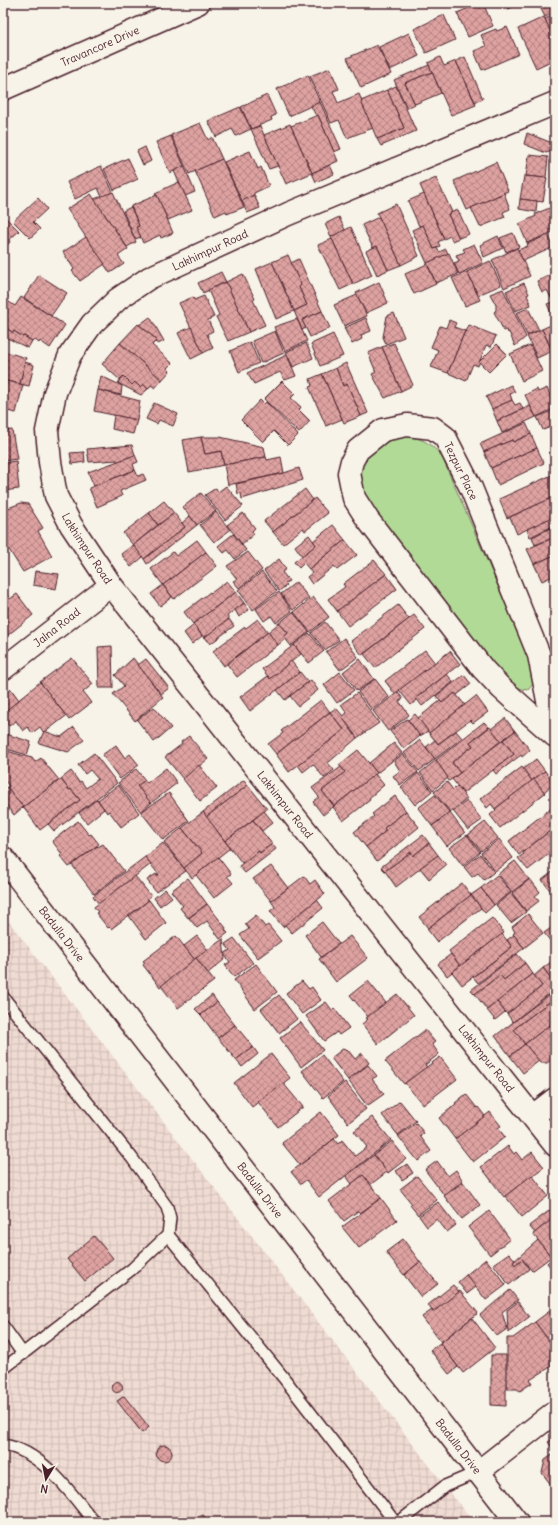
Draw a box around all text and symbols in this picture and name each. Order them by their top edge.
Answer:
street label: Travancore Drive [59,23,141,70]
street label: Lakhimpur Road [170,226,251,274]
street label: Tezpur Place [441,440,481,502]
street label: Lakhimpur Road [59,510,116,587]
street label: Jalna Road [30,604,83,650]
street label: Lakhimpur Road [254,768,316,841]
street label: Badulla Drive [36,903,88,964]
street label: Lakhimpur Road [455,1022,518,1095]
street label: Badulla Drive [234,1160,286,1221]
street label: Badulla Drive [433,1416,484,1477]
north arrow [26,1459,66,1499]
text: N [39,1481,49,1496]

